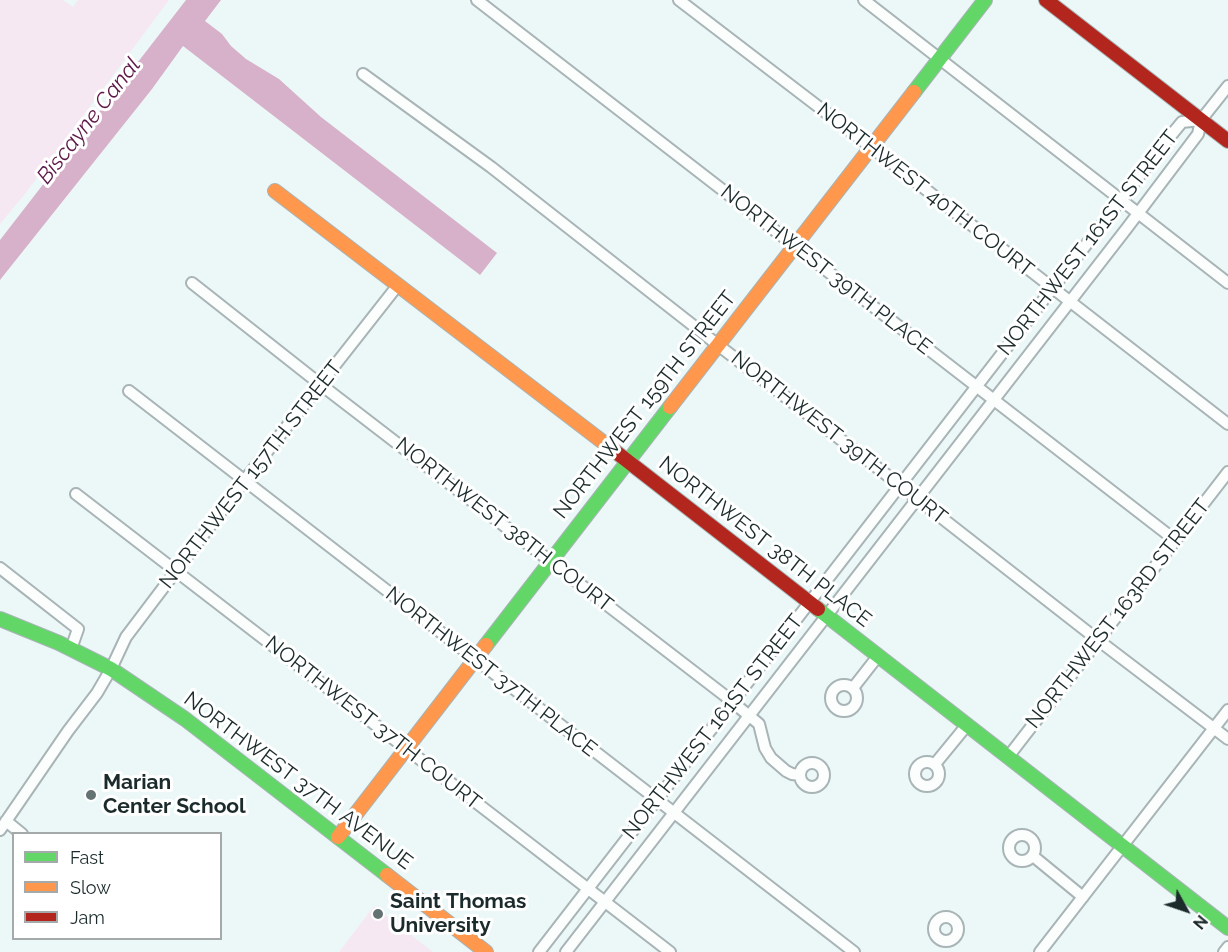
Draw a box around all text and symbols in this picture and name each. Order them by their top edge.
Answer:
water label: Biscayne Canal [32,53,146,189]
street label: NORTHWEST 40TH COURT [812,97,1038,283]
street label: NORTHWEST 161ST STREET [992,125,1184,361]
street label: NORTHWEST 39TH PLACE [715,180,937,360]
street label: NORTHWEST 159TH STREET [548,286,742,524]
street label: NORTHWEST 39TH COURT [726,346,952,530]
street label: NORTHWEST 157TH STREET [154,356,348,594]
street label: NORTHWEST 38TH COURT [390,432,618,618]
street label: NORTHWEST 38TH PLACE [654,451,876,633]
street label: NORTHWEST 163RD STREET [1021,494,1215,734]
street label: NORTHWEST 37TH PLACE [380,582,602,762]
street label: NORTHWEST 161ST STREET [617,609,809,845]
street label: NORTHWEST 37TH COURT [260,631,486,815]
street label: NORTHWEST 37TH AVENUE [179,687,417,875]
place label: Marian Center School [103,770,246,820]
marker: Marian Center School [84,788,98,802]
legend [12,832,222,940]
text: Fast [70,847,104,868]
text: Slow [70,877,111,898]
north arrow [1156,880,1216,940]
place label: Saint Thomas University [390,889,526,939]
text: Jam [70,907,105,928]
marker: Saint Thomas University [371,907,385,921]
text: N [1189,911,1211,933]

